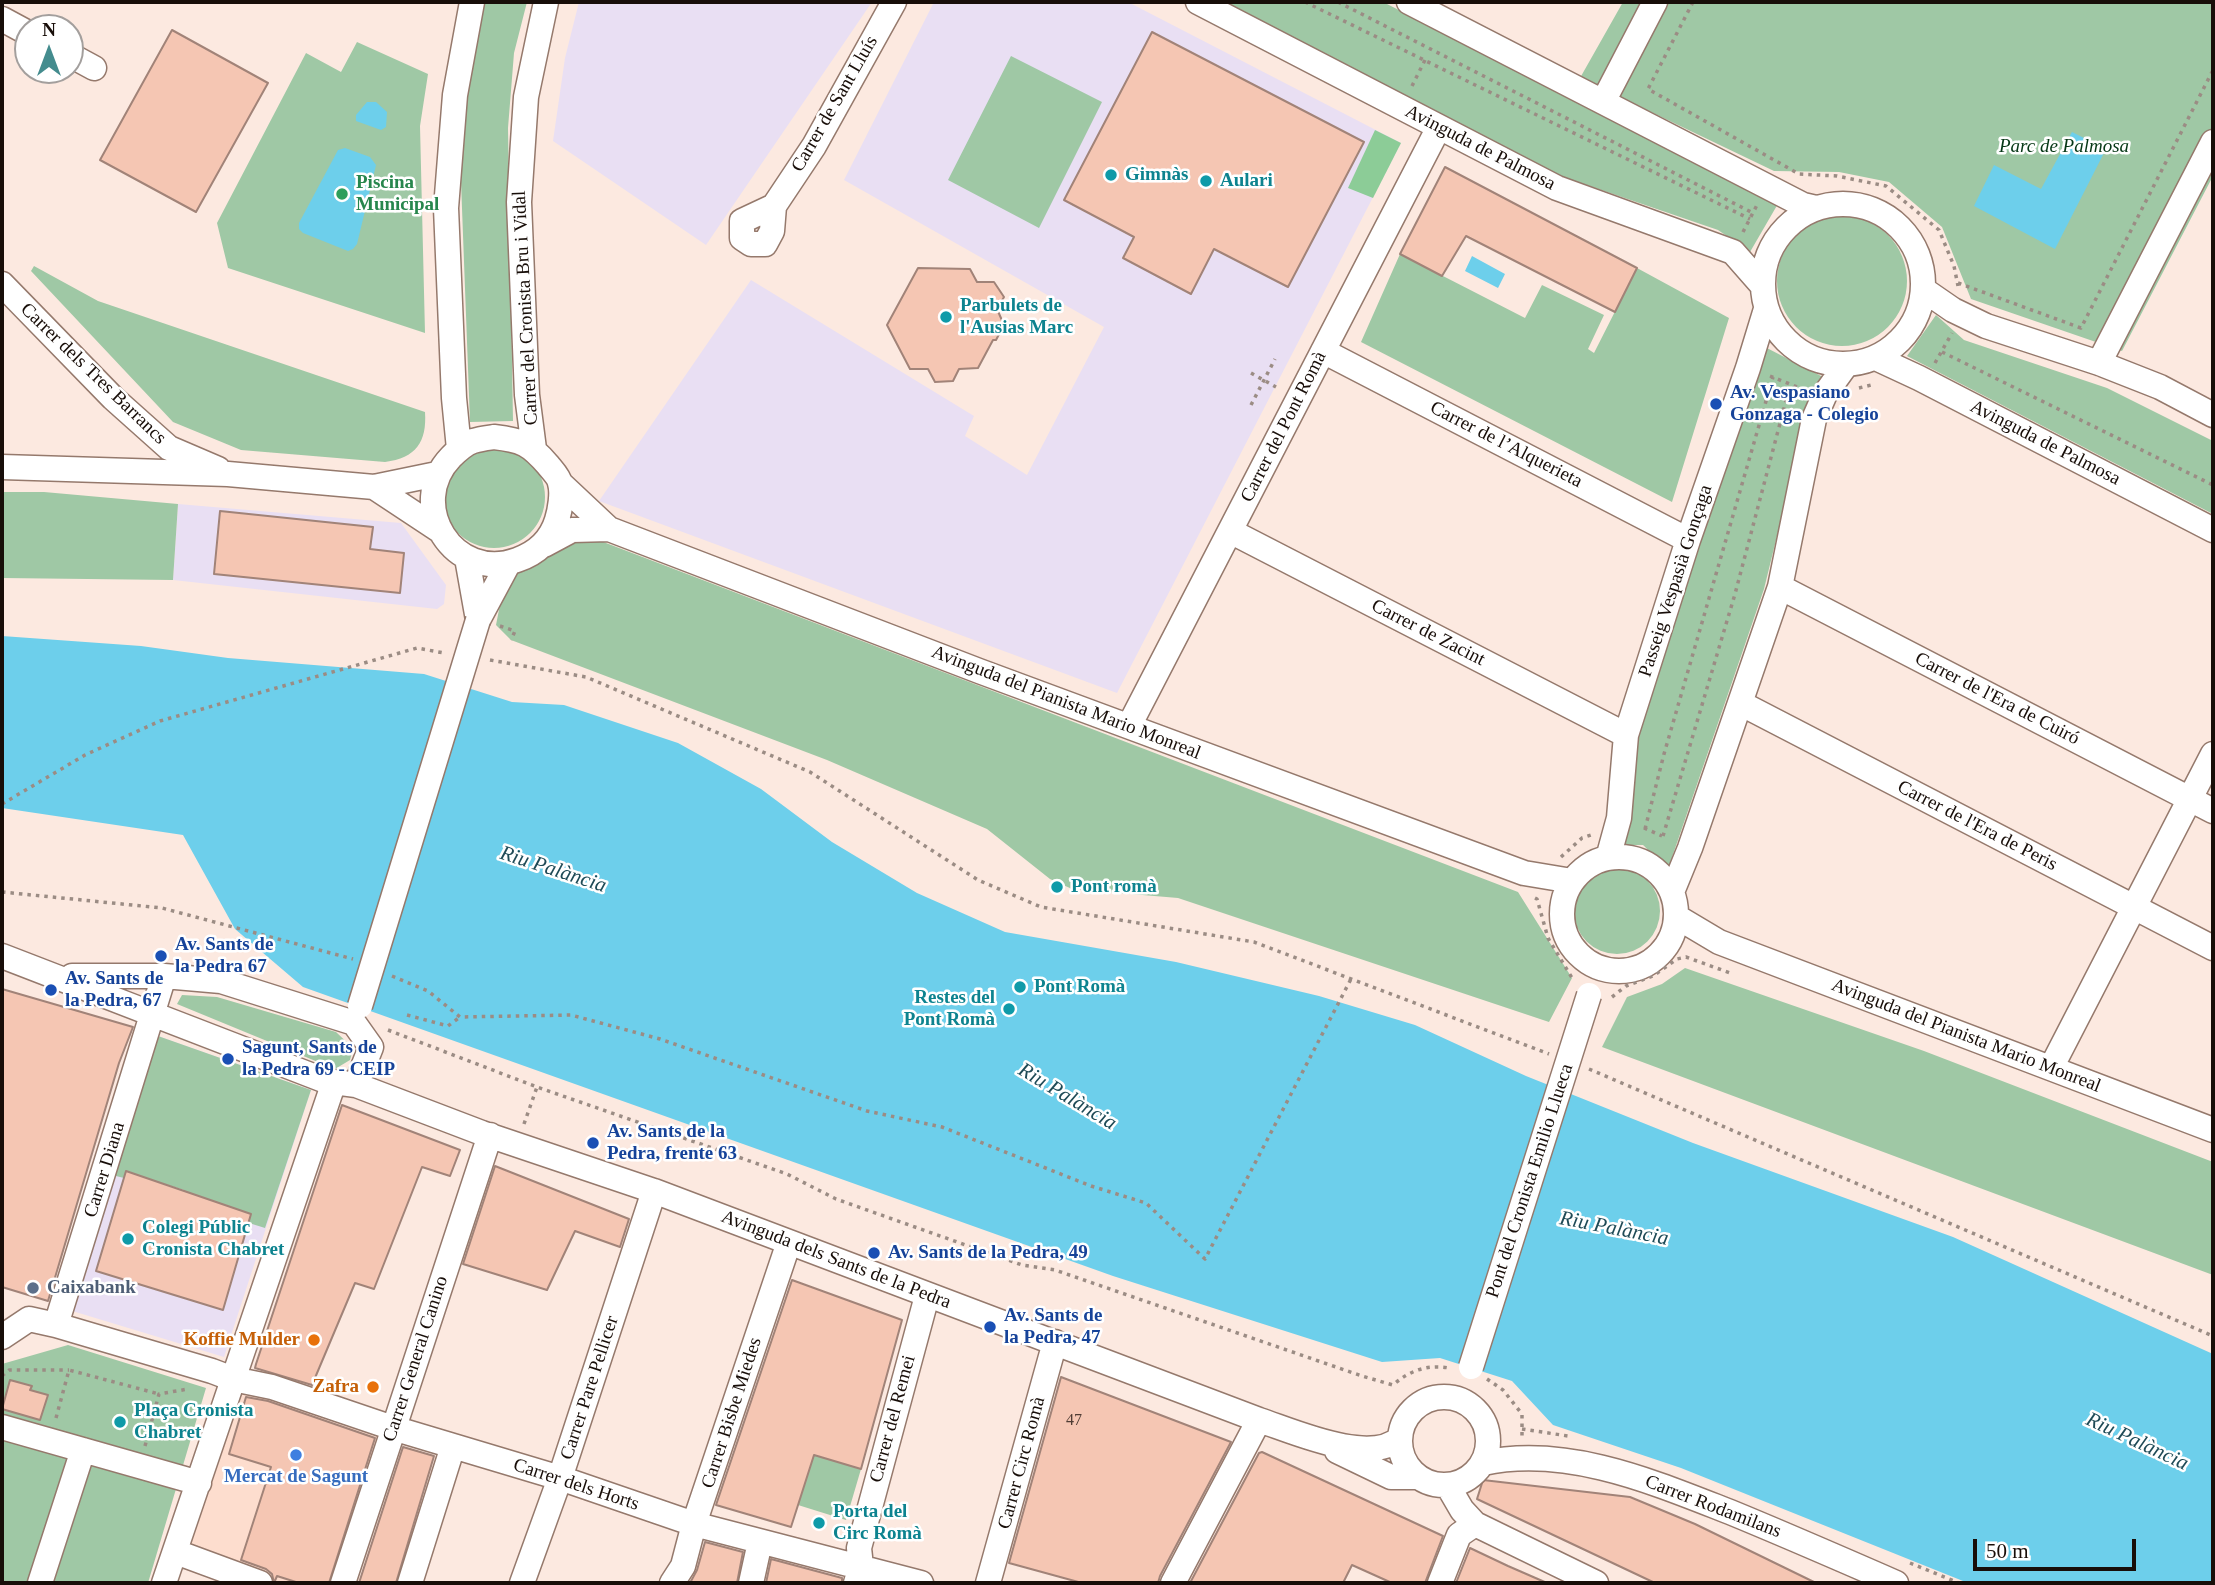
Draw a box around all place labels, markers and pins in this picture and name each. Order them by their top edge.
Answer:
place label: Gimnàs [1125,164,1188,186]
marker: Gimnàs [1103,167,1119,183]
place label: Aulari [1220,170,1273,192]
place label: Piscina Municipal [356,172,439,216]
marker: Aulari [1198,173,1214,189]
marker: Piscina Municipal [334,186,350,202]
place label: Parbulets de l'Ausias Marc [960,295,1073,339]
marker: Parbulets de l'Ausias Marc [938,309,954,325]
place label: Av. Vespasiano Gonzaga - Colegio [1730,382,1879,426]
marker: Av. Vespasiano Gonzaga - Colegio [1708,396,1724,412]
place label: Pont romà [1071,876,1157,898]
marker: Pont romà [1049,879,1065,895]
place label: Av. Sants de la Pedra 67 [175,934,273,978]
marker: Av. Sants de la Pedra 67 [153,948,169,964]
place label: Av. Sants de la Pedra, 67 [65,968,163,1012]
place label: Pont Romà [1034,976,1125,998]
marker: Pont Romà [1012,979,1028,995]
marker: Av. Sants de la Pedra, 67 [43,982,59,998]
place label: Restes del Pont Romà [904,987,995,1031]
marker: Restes del Pont Romà [1001,1001,1017,1017]
place label: Sagunt, Sants de la Pedra 69 - CEIP [242,1037,395,1081]
marker: Sagunt, Sants de la Pedra 69 - CEIP [220,1051,236,1067]
place label: Av. Sants de la Pedra, frente 63 [607,1121,737,1165]
marker: Av. Sants de la Pedra, frente 63 [585,1135,601,1151]
place label: Colegi Públic Cronista Chabret [142,1217,284,1261]
marker: Colegi Públic Cronista Chabret [120,1231,136,1247]
place label: Av. Sants de la Pedra, 49 [888,1242,1088,1264]
marker: Av. Sants de la Pedra, 49 [866,1245,882,1261]
place label: Caixabank [47,1277,136,1299]
marker: Caixabank [25,1280,41,1296]
place label: Av. Sants de la Pedra, 47 [1004,1305,1102,1349]
marker: Av. Sants de la Pedra, 47 [982,1319,998,1335]
place label: Koffie Mulder [183,1329,300,1351]
marker: Koffie Mulder [306,1332,322,1348]
place label: Zafra [313,1376,359,1398]
marker: Zafra [365,1379,381,1395]
place label: Plaça Cronista Chabret [134,1400,253,1444]
marker: Plaça Cronista Chabret [112,1414,128,1430]
marker: Mercat de Sagunt [288,1447,304,1463]
place label: Mercat de Sagunt [224,1466,368,1488]
place label: Porta del Circ Romà [833,1501,922,1545]
marker: Porta del Circ Romà [811,1515,827,1531]

